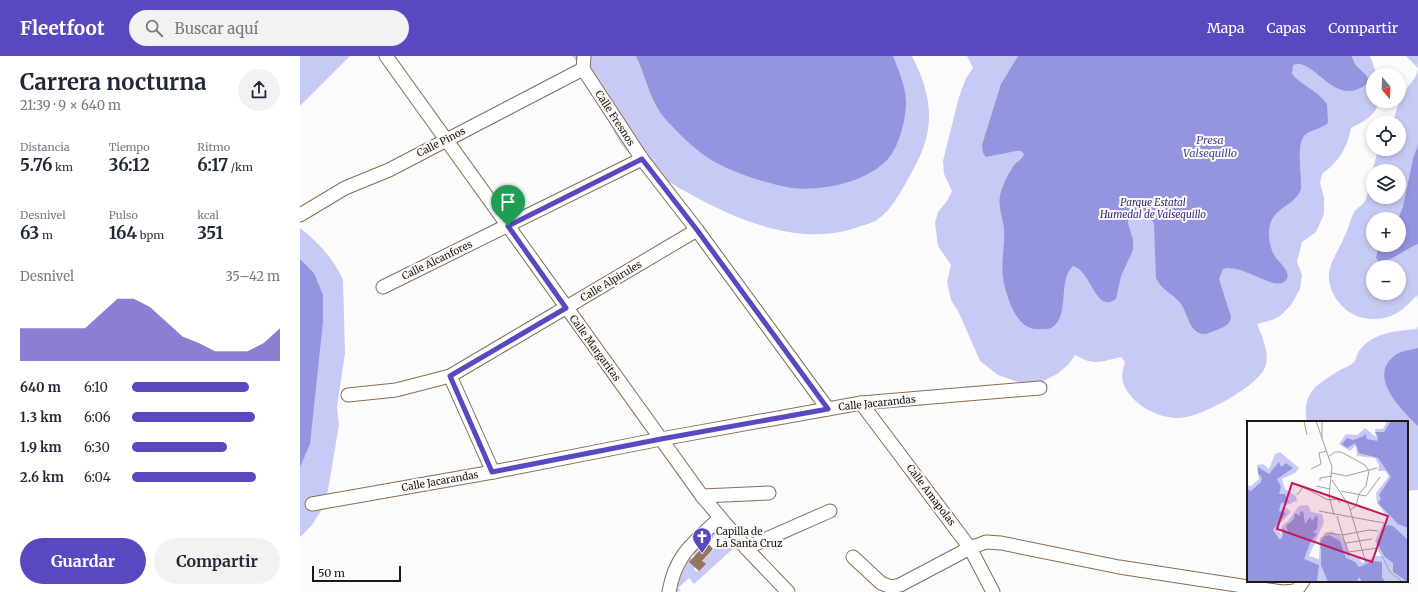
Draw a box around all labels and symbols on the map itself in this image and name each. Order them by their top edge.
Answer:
north arrow [1366,68,1406,108]
street label: Calle Fresnos [592,88,638,148]
street label: Calle Pinos [415,124,468,160]
water label: Presa Valsequillo [1183,133,1237,160]
pin [491,185,525,226]
park label: Parque Estatal Humedal de Valsequillo [1099,196,1206,221]
street label: Calle Alcanfores [400,237,475,283]
street label: Calle Alpirules [578,258,644,304]
street label: Calle Margaritas [567,312,623,384]
street label: Calle Jacarandas [838,392,916,414]
inset map [1247,421,1408,582]
street label: Calle Amapolas [904,462,958,528]
street label: Calle Jacarandas [401,468,480,494]
place label: Capilla de La Santa Cruz [716,525,783,550]
church icon: Capilla de La Santa Cruz [691,526,713,554]
scale bar [312,564,401,583]

